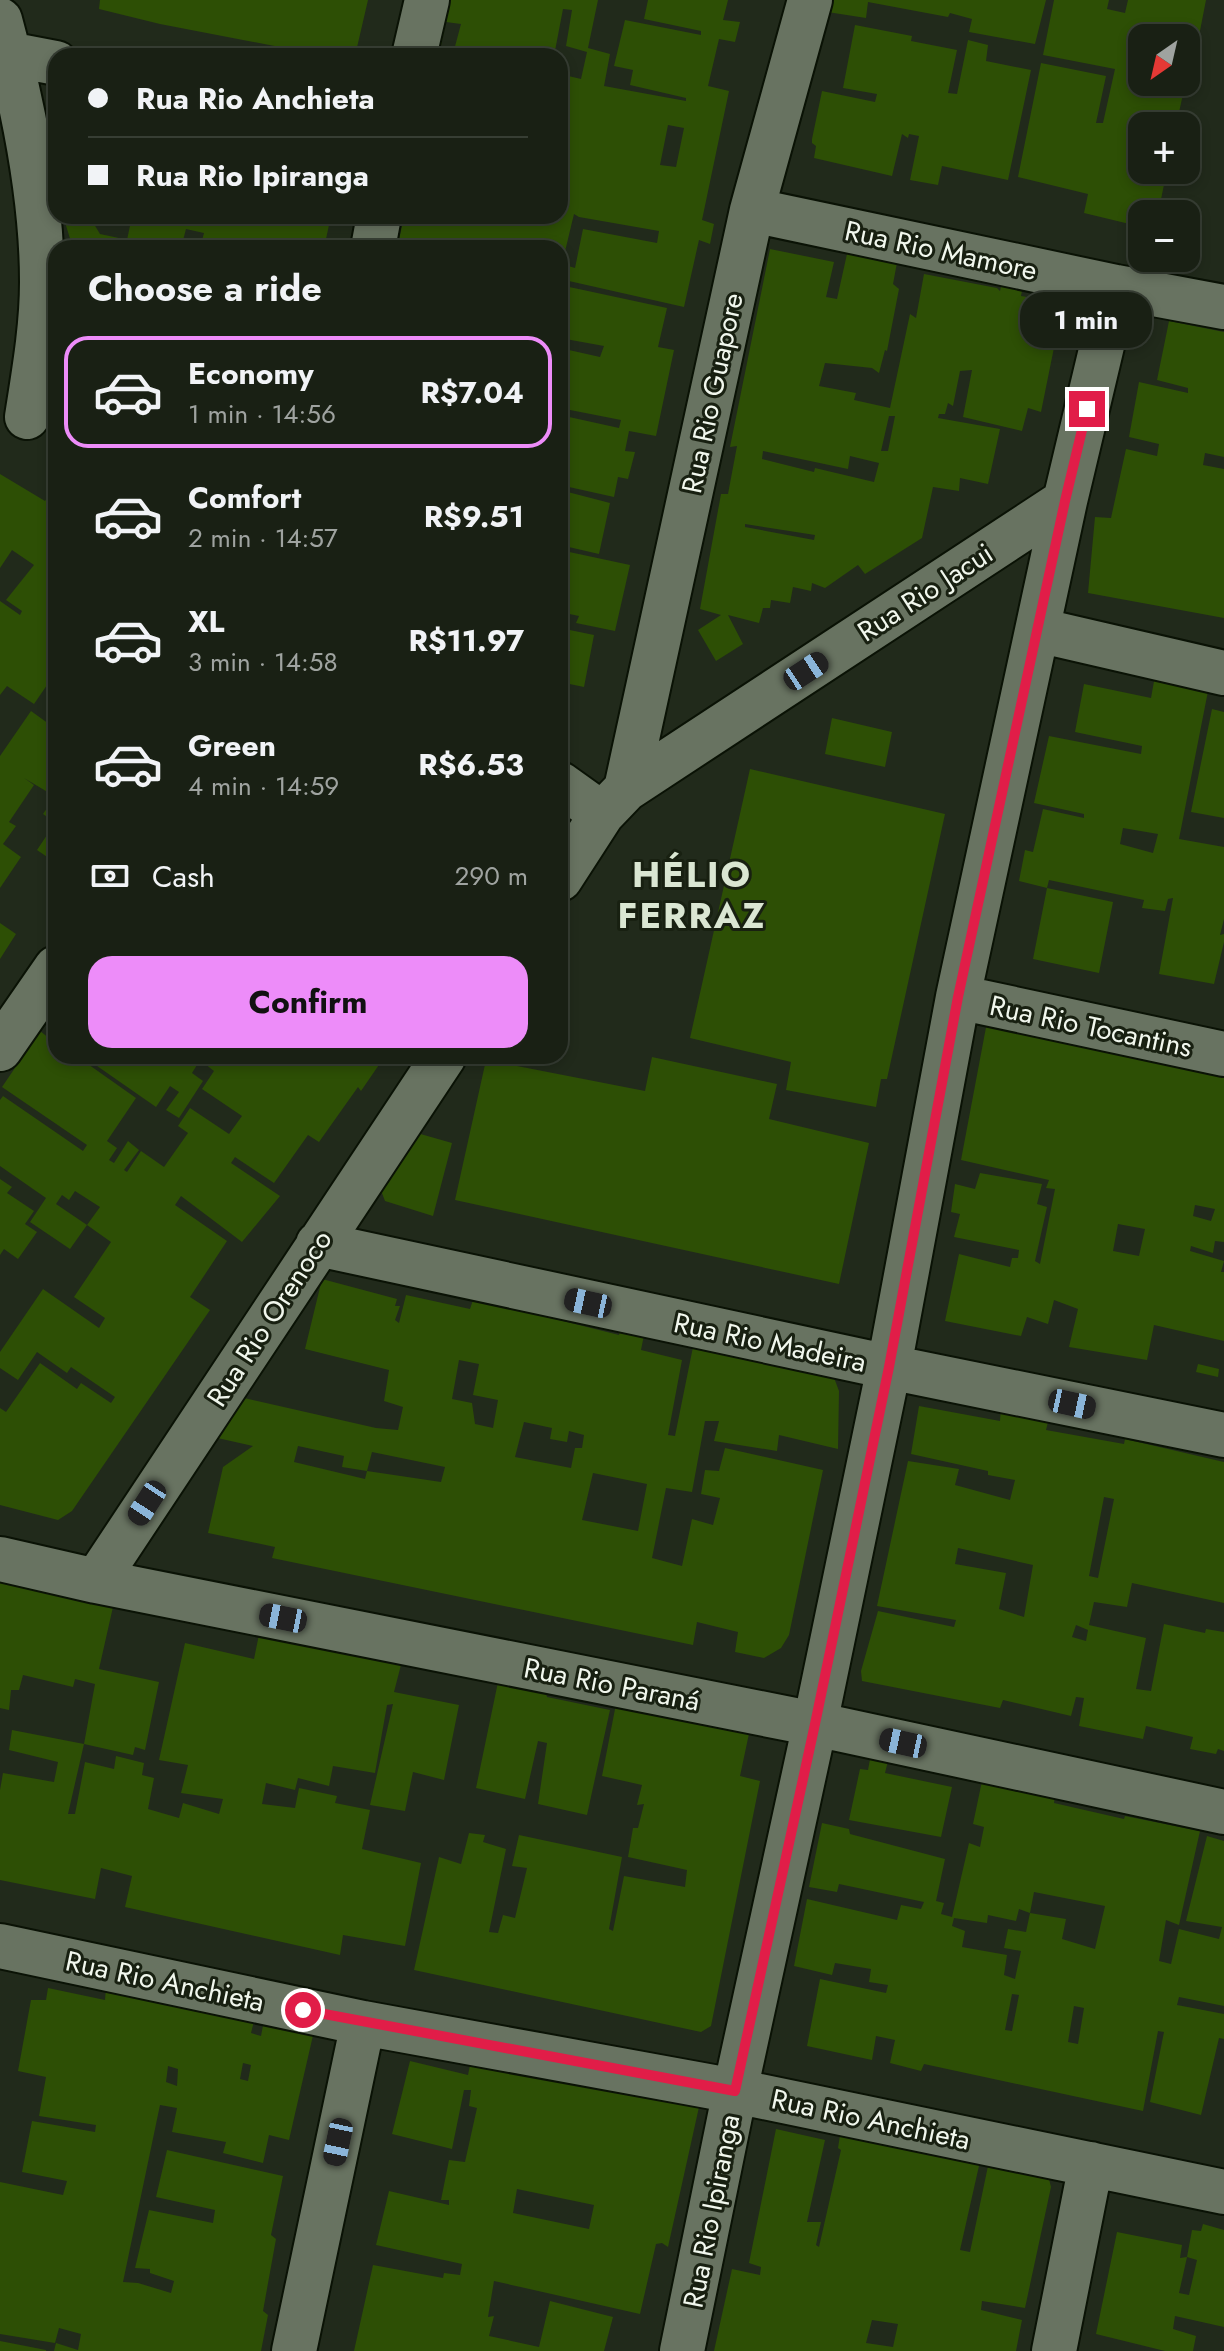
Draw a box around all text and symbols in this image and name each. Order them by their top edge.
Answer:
north arrow [1128,24,1200,96]
map controls [1128,24,1200,272]
text: Rua Rio Anchieta [136,77,375,120]
button: + [1128,112,1200,184]
text: Rua Rio Ipiranga [136,154,369,197]
button: − [1128,200,1200,272]
street label: Rua Rio Mamore [841,210,1041,291]
text: Choose a ride [88,262,322,314]
street label: Rua Rio Guapore [671,289,754,497]
callout: 1 min [1021,293,1153,349]
text: 1 min [1054,301,1118,339]
text: Economy [188,352,314,395]
icon: car [92,356,164,428]
text: R$7.04 [420,371,524,414]
route end [1069,391,1105,427]
text: 1 min · 14:56 [188,395,336,433]
text: Comfort [188,476,301,519]
icon: car [92,480,164,552]
text: R$9.51 [424,495,524,538]
text: 2 min · 14:57 [188,519,338,557]
street label: Rua Rio Jacui [849,533,1001,652]
text: XL [188,600,224,643]
icon: car [92,604,164,676]
text: R$11.97 [408,619,524,662]
text: 3 min · 14:58 [188,643,338,681]
car [779,648,833,694]
text: Green [188,724,276,767]
icon: car [92,728,164,800]
text: R$6.53 [418,743,524,786]
text: 4 min · 14:59 [188,767,339,805]
district label: HÉLIO FERRAZ [618,848,766,941]
icon: cash [88,854,132,898]
text: Cash [152,855,215,898]
text: 290 m [455,857,528,895]
button: Confirm [88,956,528,1048]
street label: Rua Rio Tocantins [986,985,1196,1068]
street label: Rua Rio Orenoco [197,1222,342,1415]
car [562,1286,614,1320]
street label: Rua Rio Madeira [670,1302,870,1383]
car [1046,1387,1098,1421]
car [124,1476,170,1530]
car [257,1602,309,1634]
street label: Rua Rio Paraná [521,1647,703,1722]
car [877,1726,929,1760]
street label: Rua Rio Anchieta [62,1940,268,2023]
route start [285,1992,321,2028]
street label: Rua Rio Anchieta [768,2078,974,2161]
street label: Rua Rio Ipiranga [673,2111,750,2311]
car [321,2116,355,2168]

